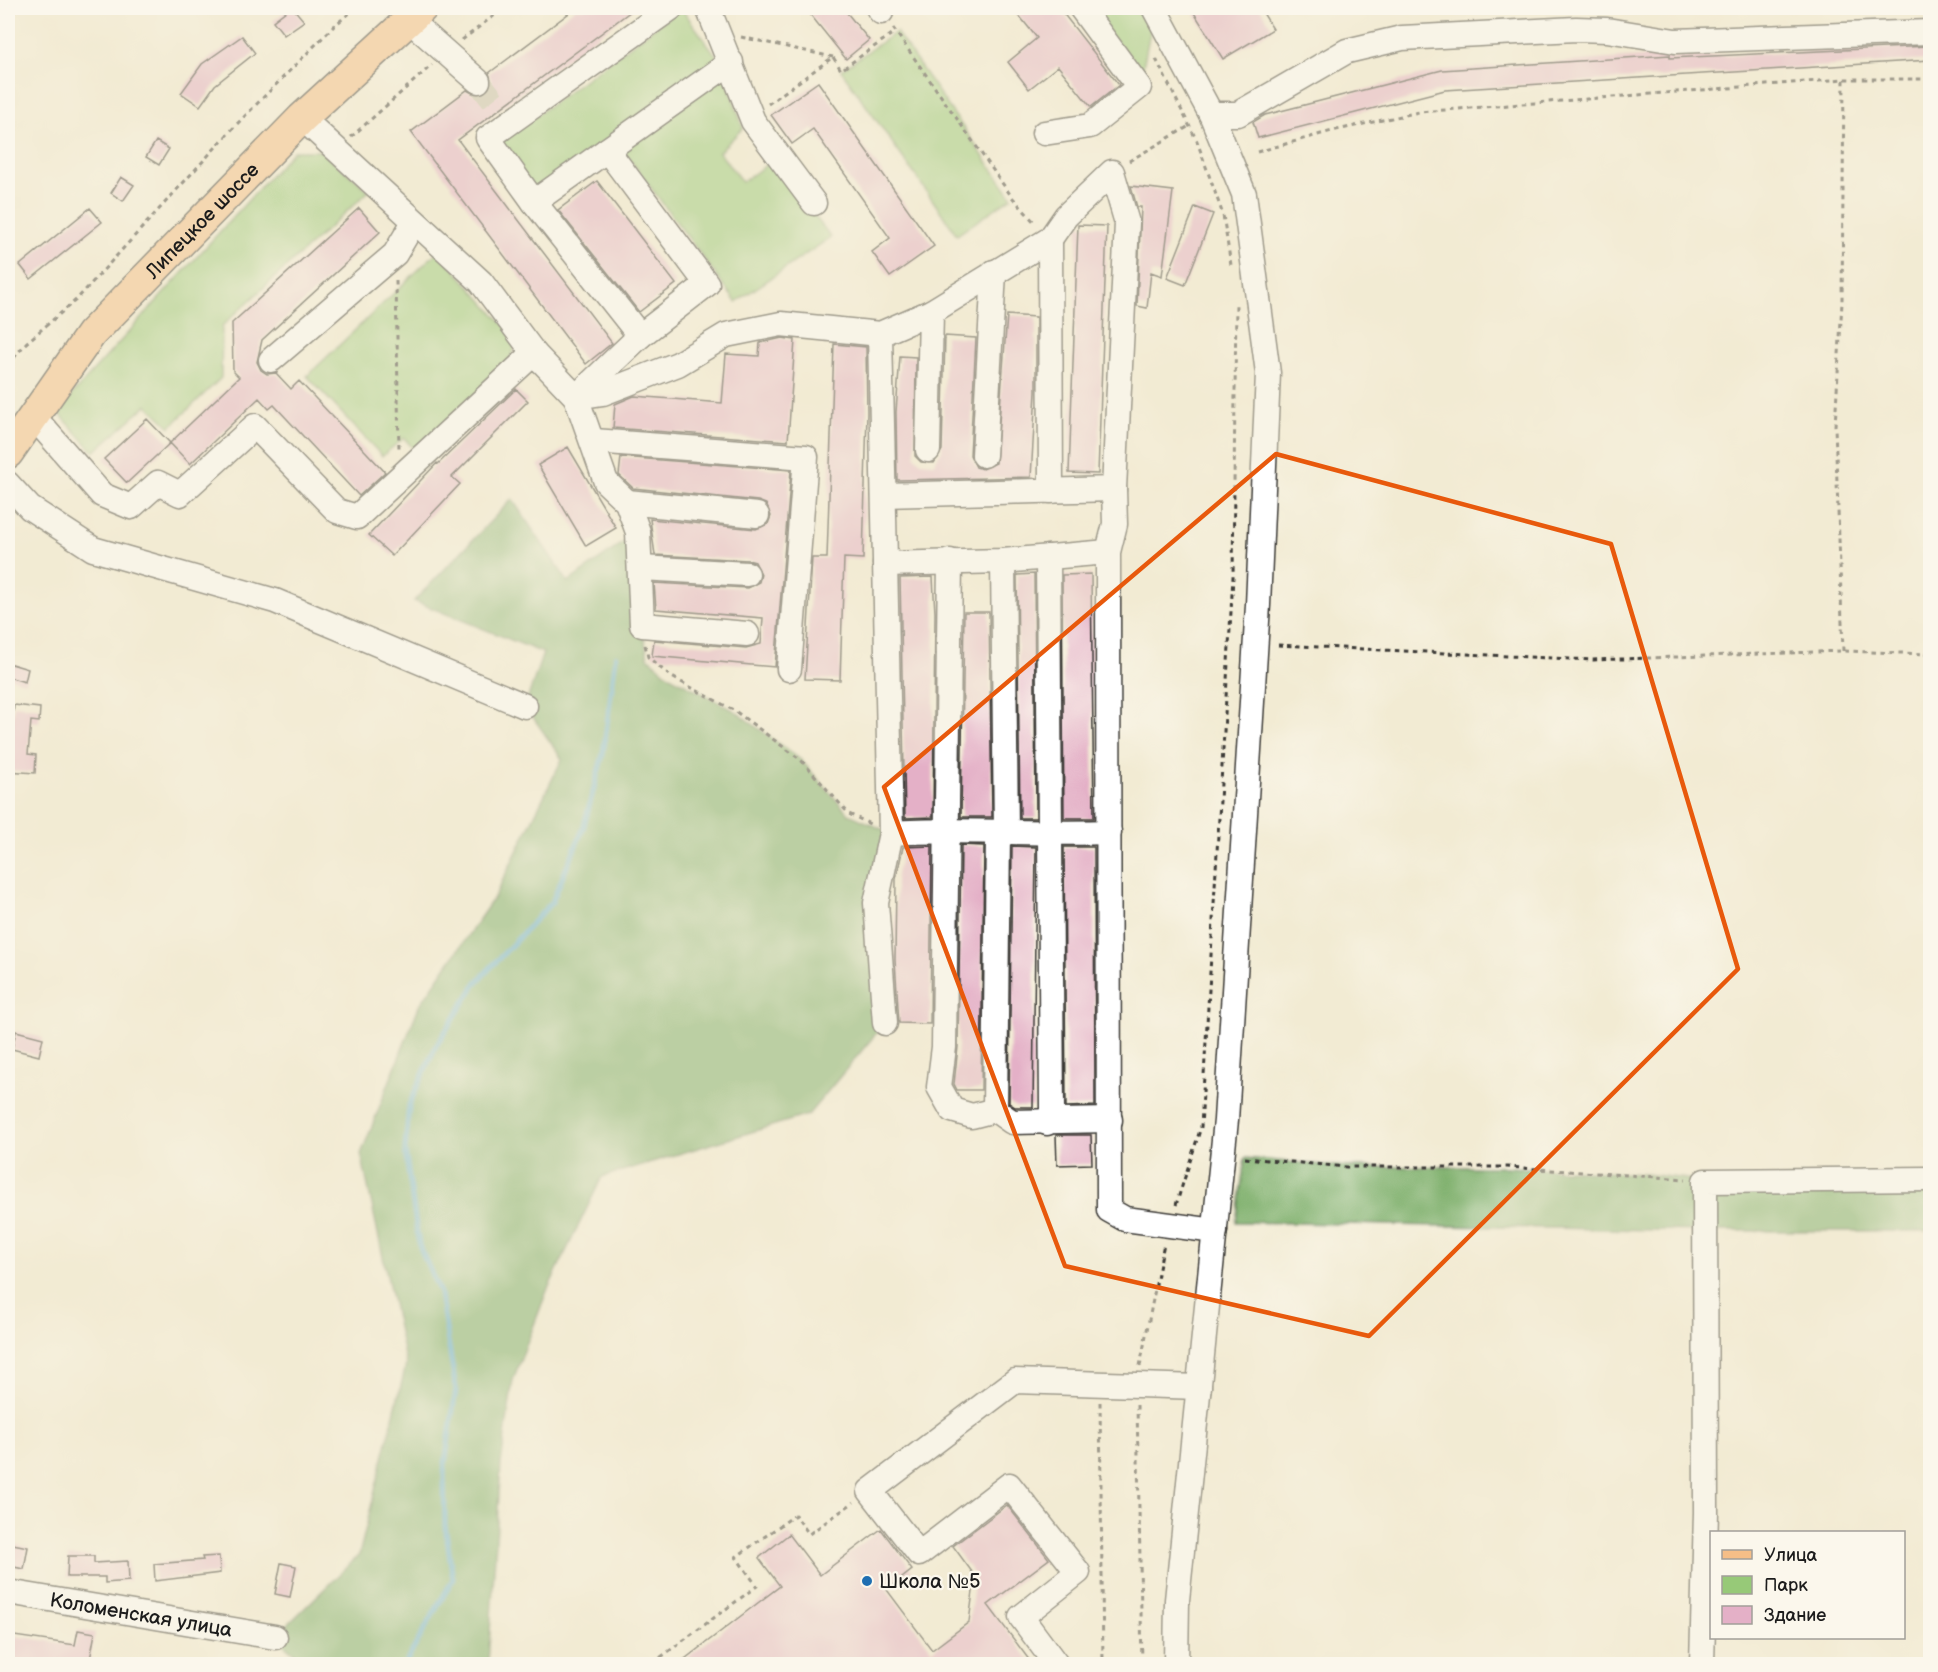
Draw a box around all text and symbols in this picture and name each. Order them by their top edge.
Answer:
street label: Липецкое шоссе [140,158,265,285]
legend [1710,1531,1905,1639]
text: Улица [1764,1545,1818,1566]
place label: Школа №5 [879,1570,980,1594]
marker: Школа №5 [860,1574,874,1588]
text: Парк [1764,1575,1808,1596]
street label: Коломенская улица [48,1588,234,1643]
text: Здание [1764,1605,1826,1626]

